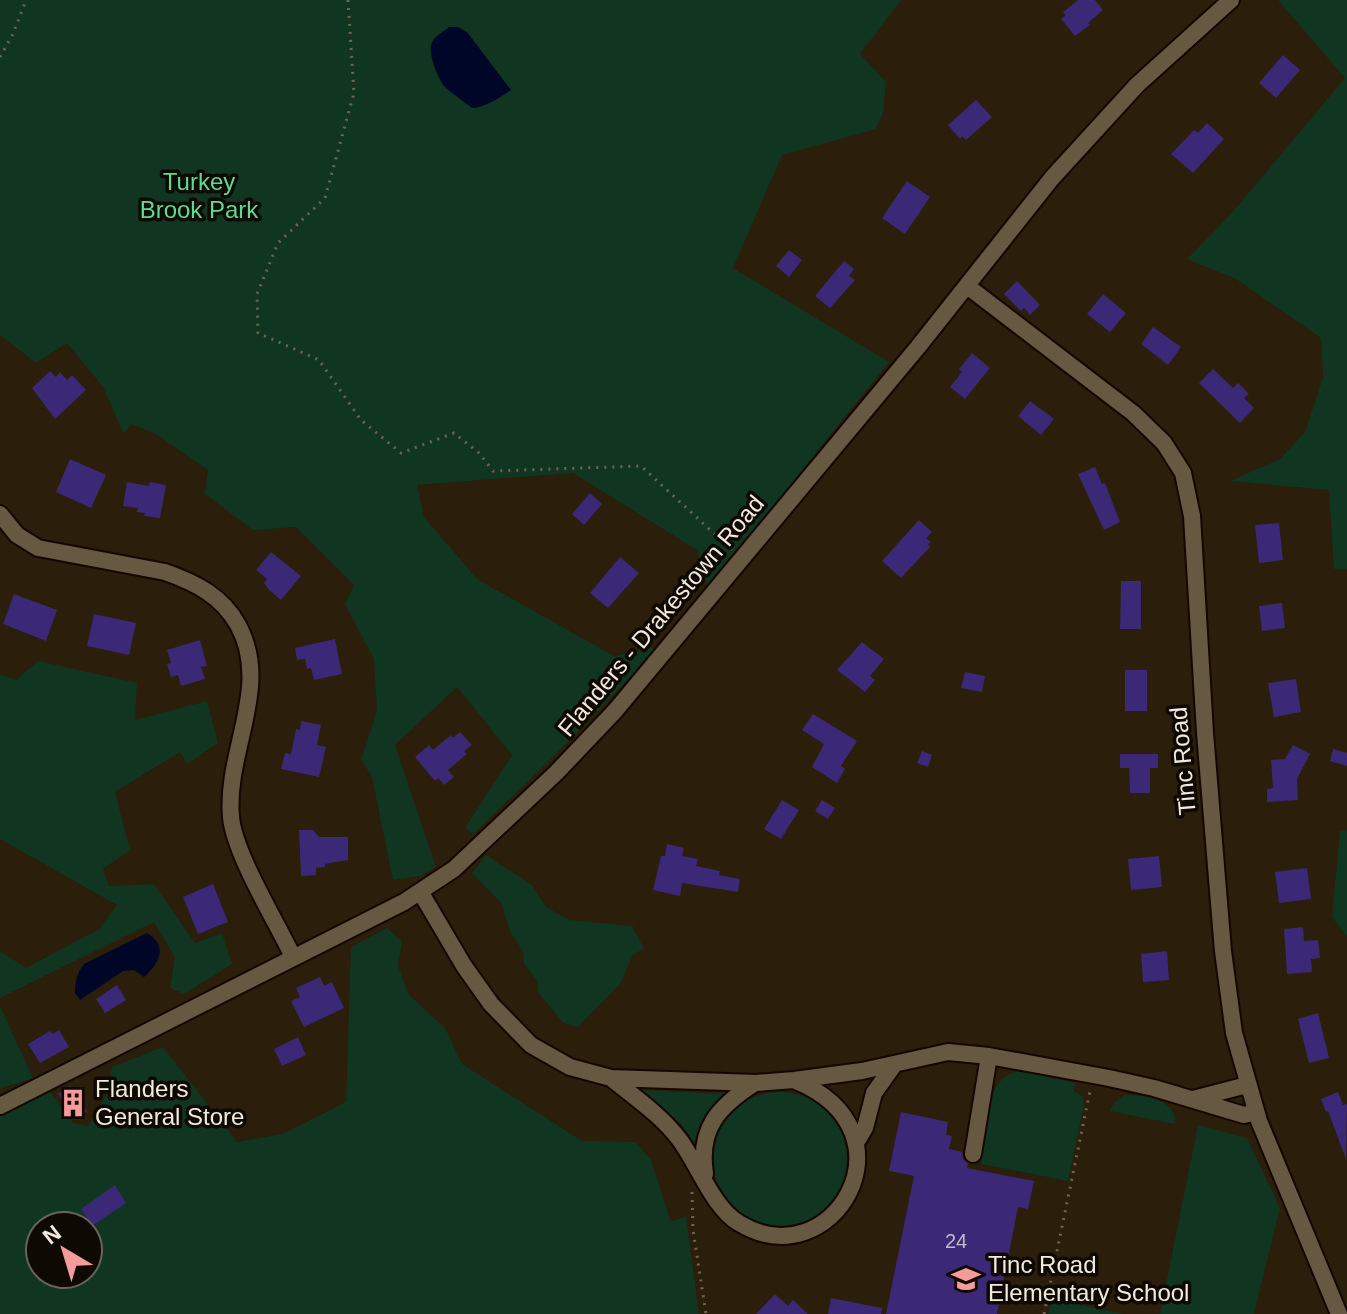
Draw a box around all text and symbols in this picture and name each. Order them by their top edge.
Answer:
park label: Turkey Brook Park [140,168,259,223]
street label: Flanders - Drakestown Road [552,490,769,741]
street label: Tinc Road [1164,706,1201,816]
place label: Flanders General Store [95,1075,244,1130]
building icon: Flanders General Store [58,1088,88,1118]
north arrow [24,1210,104,1290]
text: N [38,1220,66,1249]
house number: 24 [945,1230,967,1252]
place label: Tinc Road Elementary School [988,1251,1189,1306]
school or university icon: Tinc Road Elementary School [951,1264,981,1294]

